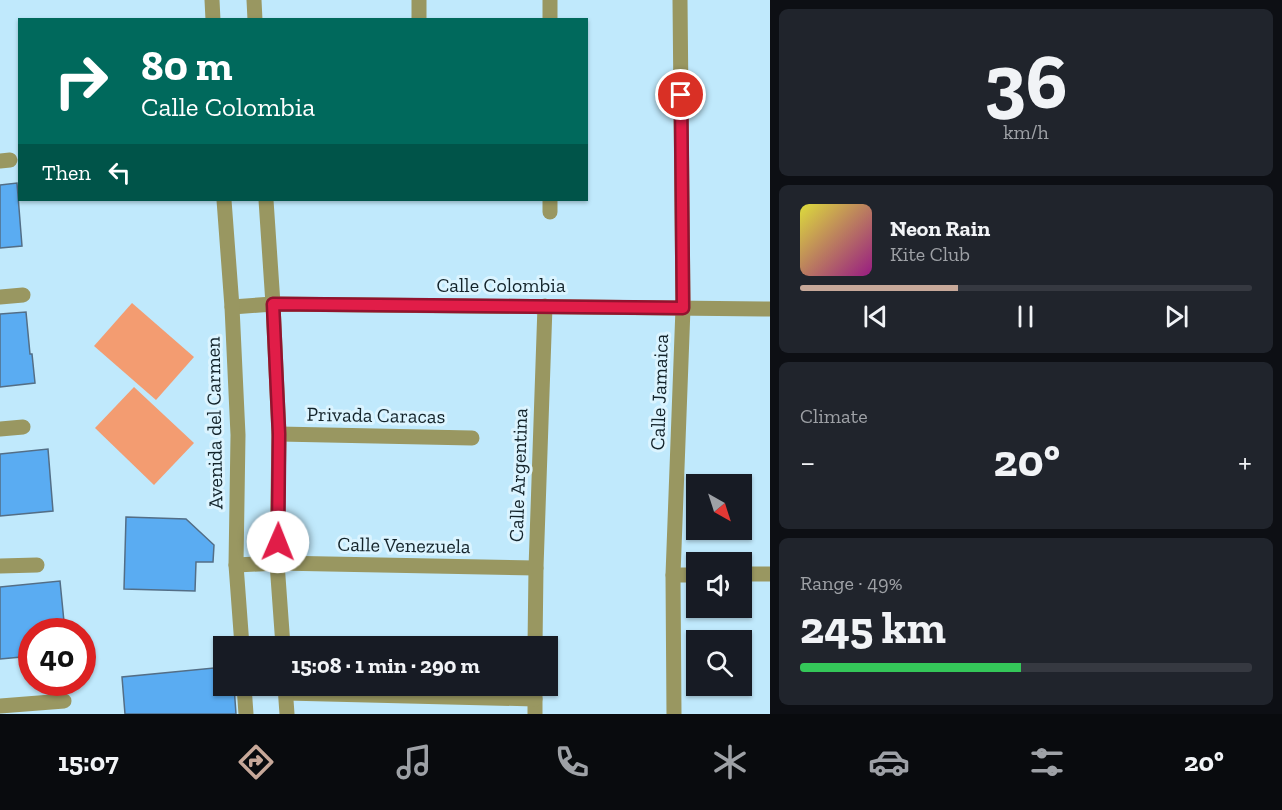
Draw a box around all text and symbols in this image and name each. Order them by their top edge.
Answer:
text: 36 [984,34,1068,128]
text: 80 m [141,40,232,91]
icon: right [42,42,120,120]
pin [655,69,706,120]
icon: arrive [664,78,697,111]
text: Calle Colombia [141,91,315,123]
text: km/h [1003,120,1049,144]
icon: left [103,156,136,189]
text: Then [42,159,91,186]
text: Neon Rain [890,215,990,242]
text: Kite Club [890,242,970,266]
street label: Calle Colombia [436,273,566,297]
icon: previous [859,300,892,333]
icon: pause [1009,300,1042,333]
icon: next [1160,300,1193,333]
street label: Calle Jamaica [645,333,673,451]
street label: Avenida del Carmen [200,336,228,510]
street label: Privada Caracas [307,402,445,428]
text: Climate [800,404,868,428]
street label: Calle Argentina [504,407,532,542]
text: 20° [994,434,1060,488]
text: − [800,442,815,481]
text: + [1238,442,1252,481]
north arrow [686,474,752,540]
map controls [686,474,752,696]
position arrow [246,510,310,574]
street label: Calle Venezuela [337,532,471,558]
button: sound [686,552,752,618]
text: Range · 49% [800,571,902,595]
text: 245 km [800,601,946,655]
speed limit sign: 40 [18,618,96,696]
button: search [686,630,752,696]
text: 15:08 · 1 min · 290 m [291,652,480,679]
icon: directions [235,741,277,783]
icon: music [393,741,435,783]
icon: phone [551,741,593,783]
icon: climate [709,741,751,783]
icon: car [868,741,910,783]
icon: filters [1026,741,1068,783]
text: 15:07 [58,746,119,778]
text: 20° [1184,746,1224,778]

